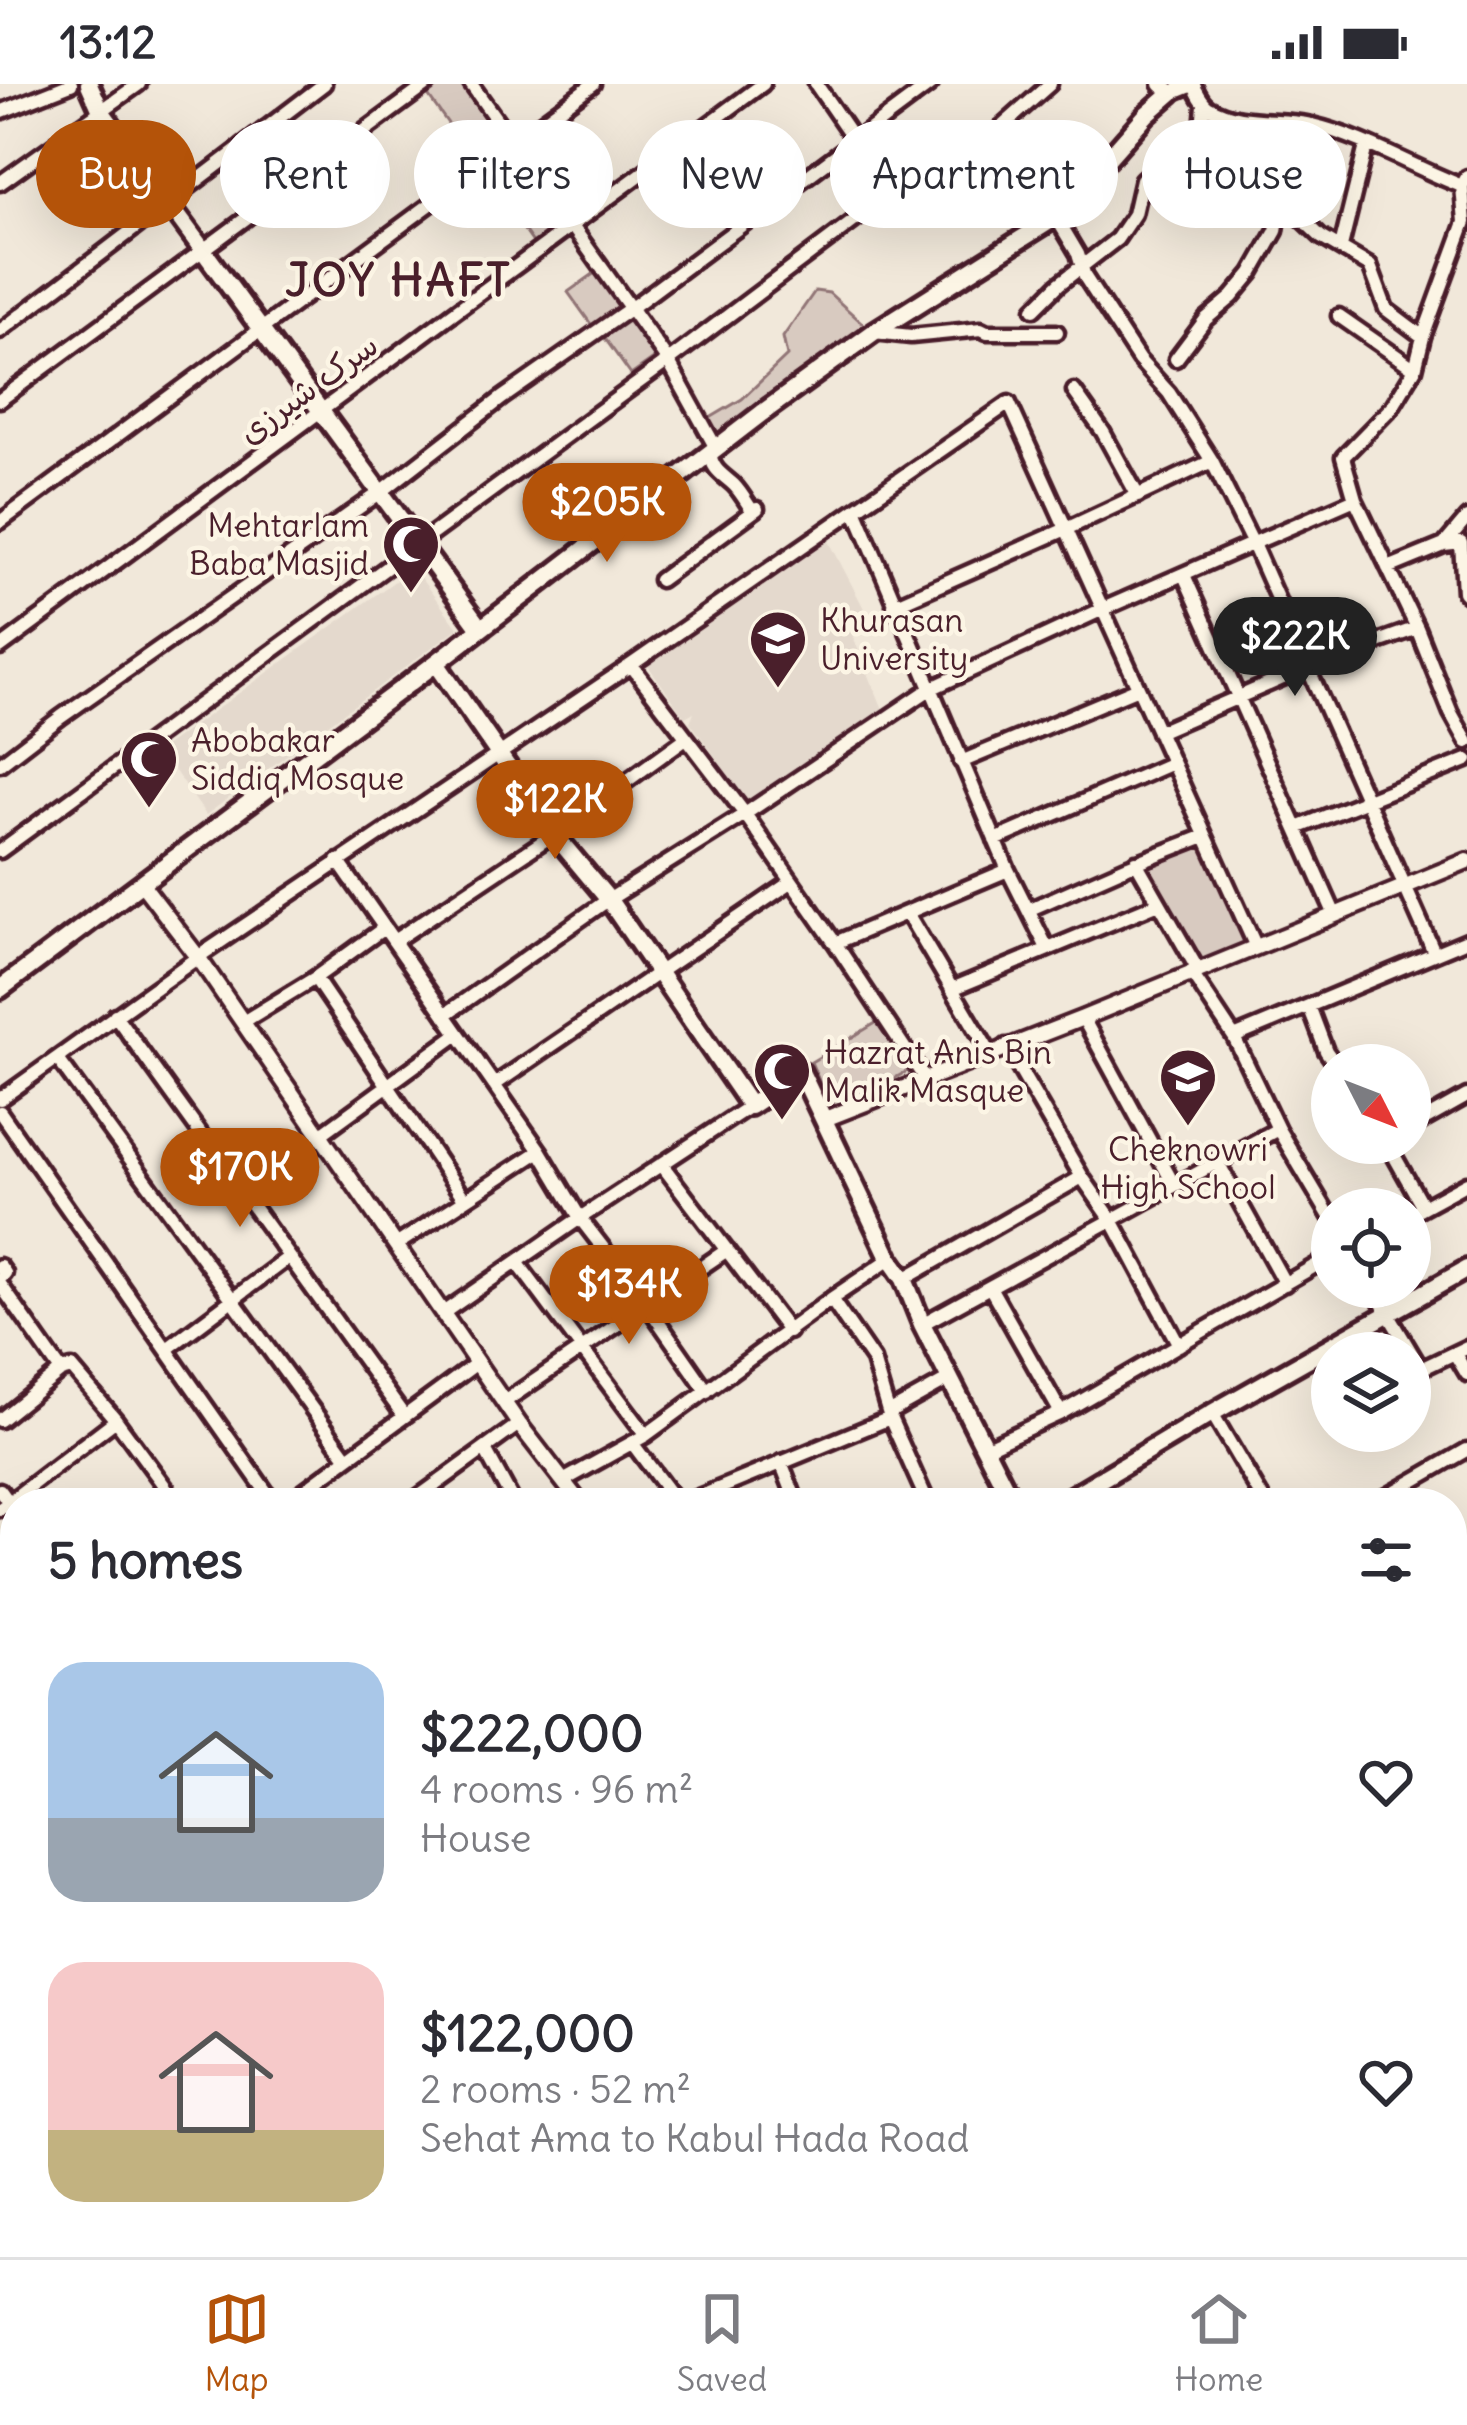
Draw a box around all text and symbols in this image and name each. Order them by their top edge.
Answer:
text: 13:12 [60,14,156,70]
chip: Buy [36,120,196,228]
chip: Rent [220,120,390,228]
chip: Filters [414,120,613,228]
chip: New [637,120,806,228]
chip: Apartment [830,120,1118,228]
chip: House [1142,120,1346,228]
district label: JOY HAFT [285,252,513,308]
street label: سرک شیرزی [230,323,386,453]
pin: $205K [523,463,691,565]
text: $205K [549,477,665,526]
place label: Mehtarlam Baba Masjid [189,504,369,584]
mosque icon: Mehtarlam Baba Masjid [380,513,442,595]
pin: $222K [1211,597,1379,699]
place label: Khurasan University [820,599,968,679]
school or university icon: Khurasan University [747,608,809,690]
text: $222K [1240,611,1350,660]
place label: Abobakar Siddiq Mosque [191,719,404,799]
mosque icon: Abobakar Siddiq Mosque [118,728,180,810]
pin: $122K [471,760,639,862]
text: $122K [503,774,607,823]
place label: Hazrat Anis Bin Malik Masque [824,1031,1052,1111]
mosque icon: Hazrat Anis Bin Malik Masque [751,1040,813,1122]
north arrow [1311,1044,1431,1164]
map controls [1311,1044,1431,1452]
school or university icon: Cheknowri High School [1157,1046,1219,1128]
pin: $170K [156,1128,324,1230]
place label: Cheknowri High School [1100,1128,1276,1208]
text: $170K [187,1142,293,1191]
button: locate [1311,1188,1431,1308]
pin: $134K [545,1245,713,1347]
text: $134K [576,1259,682,1308]
button: layers [1311,1332,1431,1452]
icon: filters [1353,1527,1419,1593]
text: 5 homes [48,1528,243,1592]
text: $222,000 [420,1701,643,1765]
icon: home [144,1710,288,1854]
icon: heart [1353,1749,1419,1815]
text: 4 rooms · 96 m² [420,1765,693,1814]
text: House [420,1814,531,1863]
text: $122,000 [420,2001,635,2065]
icon: home [144,2010,288,2154]
icon: heart [1353,2049,1419,2115]
text: 2 rooms · 52 m² [420,2065,691,2114]
text: Sehat Ama to Kabul Hada Road [420,2114,970,2163]
tab: Map [204,2286,270,2400]
tab: Saved [677,2286,767,2400]
tab: Home [1174,2286,1263,2400]

